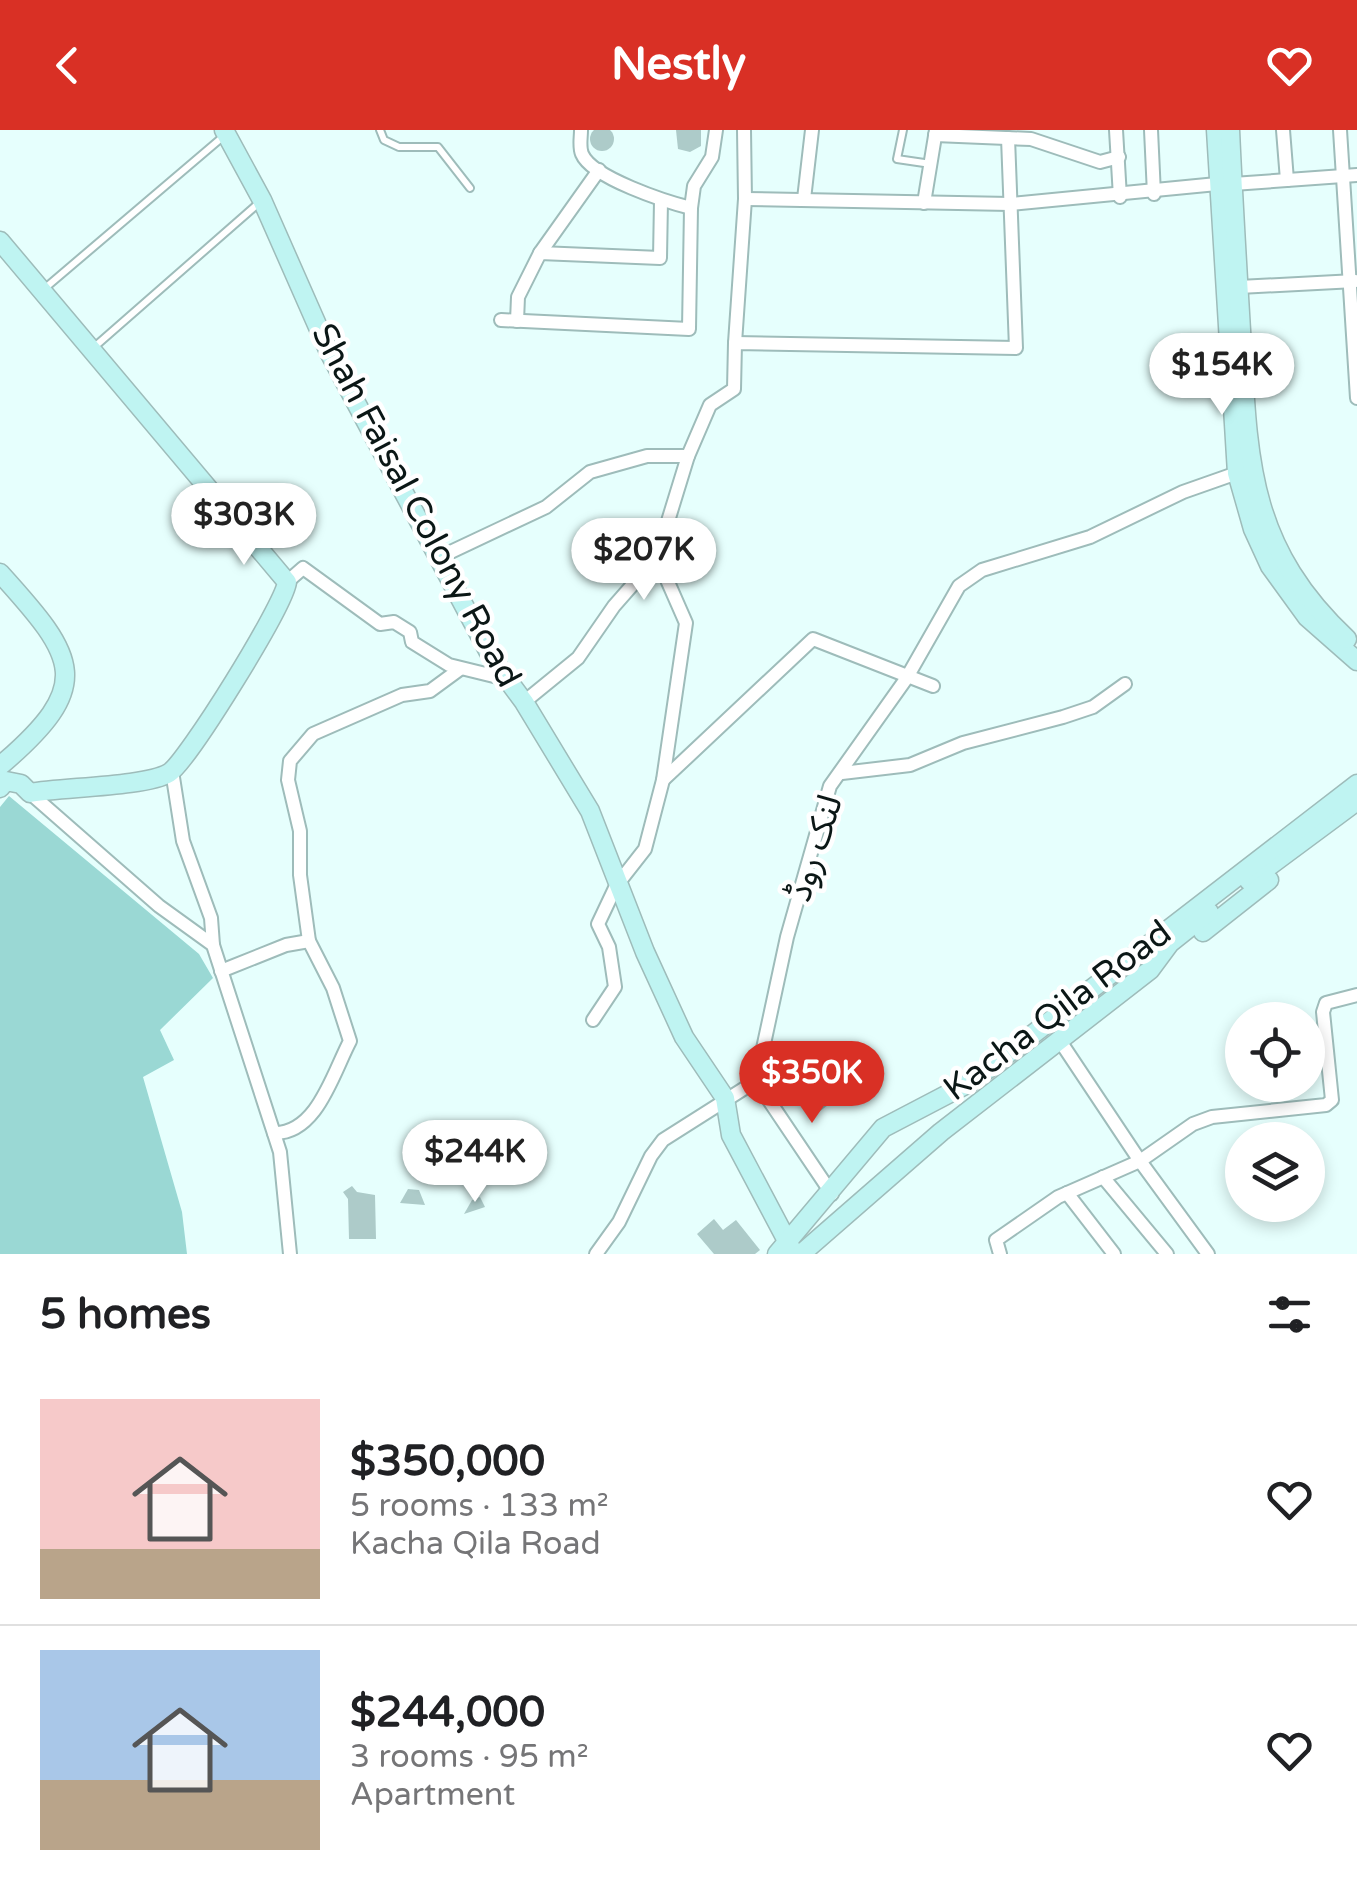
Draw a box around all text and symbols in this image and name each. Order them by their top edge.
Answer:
icon: back [40,38,95,93]
text: Nestly [611,38,746,92]
icon: heart [1262,38,1317,93]
street label: Shah Faisal Colony Road [302,316,530,695]
pin: $154K [1152,333,1292,418]
text: $154K [1171,346,1273,384]
pin: $303K [174,483,314,568]
text: $303K [193,496,295,534]
pin: $207K [574,518,714,603]
text: $207K [593,531,695,569]
street label: لنک روڈ [778,790,852,907]
street label: Kacha Qila Road [936,912,1180,1110]
map controls [1225,1002,1325,1222]
button: locate [1225,1002,1325,1102]
pin: $350K [742,1041,882,1126]
text: $350K [761,1054,863,1092]
pin: $244K [405,1120,545,1205]
button: layers [1225,1122,1325,1222]
text: $244K [424,1133,526,1171]
icon: filters [1262,1287,1317,1342]
text: 5 homes [40,1289,211,1340]
text: $350,000 [350,1436,545,1487]
icon: home [120,1439,240,1559]
icon: heart [1262,1472,1317,1527]
text: 5 rooms · 133 m² [350,1487,609,1525]
text: Kacha Qila Road [350,1525,601,1563]
text: $244,000 [350,1687,545,1738]
icon: home [120,1690,240,1810]
icon: heart [1262,1723,1317,1778]
text: 3 rooms · 95 m² [350,1738,589,1776]
text: Apartment [350,1776,515,1814]

